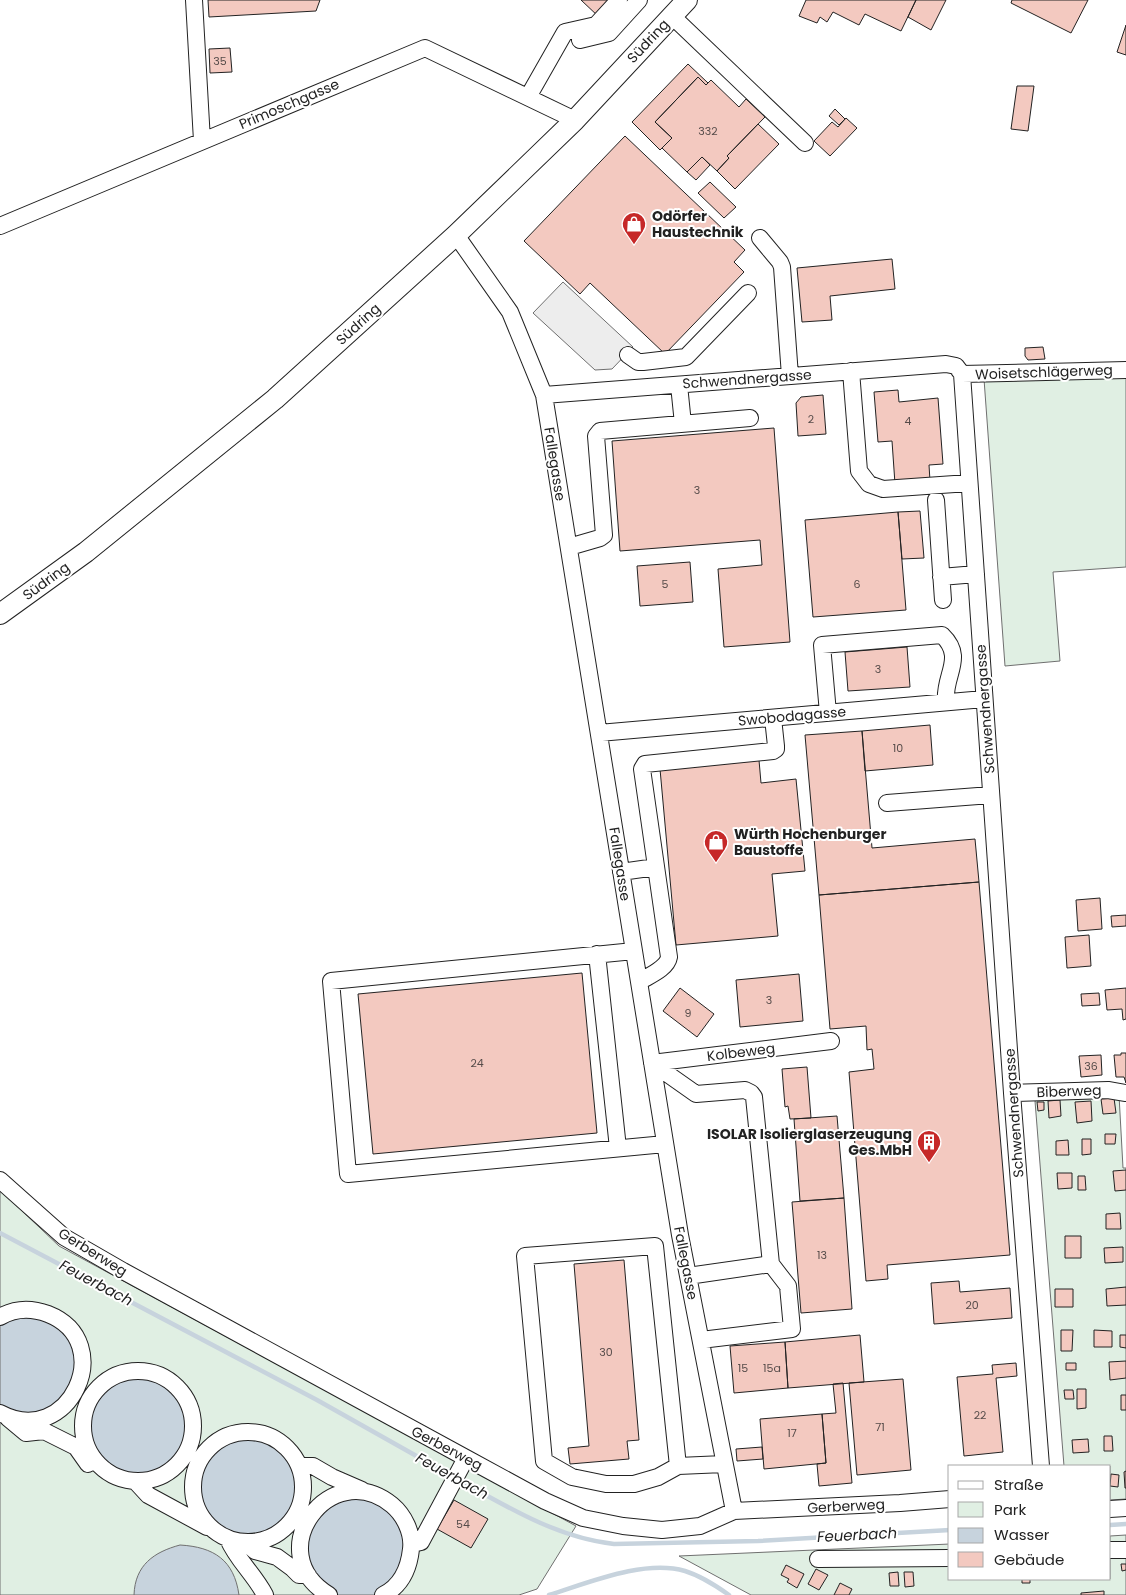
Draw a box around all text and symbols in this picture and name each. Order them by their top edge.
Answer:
street label: Südring [622,15,674,67]
house number: 35 [213,53,227,69]
street label: Primoschgasse [236,74,343,134]
house number: 332 [698,123,718,139]
place label: Odörfer Haustechnik [652,206,744,242]
shop icon: Odörfer Haustechnik [621,211,647,245]
street label: Südring [331,299,385,349]
street label: Woisetschlägerweg [975,360,1113,384]
street label: Schwendnergasse [682,364,813,393]
house number: 2 [808,411,814,427]
house number: 4 [905,413,912,429]
street label: Fallegasse [539,426,571,503]
house number: 3 [694,482,700,498]
street label: Südring [18,557,74,605]
house number: 5 [662,576,669,592]
house number: 6 [854,576,861,592]
street label: Schwendnergasse [970,643,999,774]
house number: 3 [875,661,881,677]
street label: Swobodagasse [737,701,847,731]
house number: 10 [893,740,903,756]
place label: Würth Hochenburger Baustoffe [734,824,886,860]
street label: Fallegasse [604,826,636,903]
shop icon: Würth Hochenburger Baustoffe [703,829,729,863]
house number: 3 [766,992,772,1008]
house number: 9 [685,1005,692,1021]
street label: Kolbeweg [706,1038,776,1066]
street label: Schwendnergasse [999,1047,1028,1178]
house number: 24 [470,1055,484,1071]
house number: 36 [1084,1058,1098,1074]
street label: Biberweg [1036,1080,1102,1102]
place label: ISOLAR Isolierglaserzeugung Ges.MbH [707,1124,912,1160]
building icon: ISOLAR Isolierglaserzeugung Ges.MbH [916,1129,942,1163]
street label: Gerberweg [55,1223,131,1281]
street label: Fallegasse [669,1225,703,1302]
house number: 13 [817,1247,827,1263]
water label: Feuerbach [56,1254,137,1311]
house number: 20 [965,1297,979,1313]
house number: 30 [599,1344,613,1360]
house number: 15 [738,1360,748,1376]
house number: 15a [763,1360,781,1376]
house number: 22 [974,1407,986,1423]
house number: 71 [875,1419,885,1435]
street label: Gerberweg [408,1421,486,1475]
house number: 17 [787,1425,797,1441]
water label: Feuerbach [412,1447,492,1504]
legend [948,1465,1111,1580]
text: Straße [994,1474,1044,1495]
street label: Gerberweg [807,1494,885,1518]
text: Park [994,1499,1026,1520]
house number: 54 [456,1516,470,1532]
water label: Feuerbach [816,1522,898,1547]
text: Wasser [994,1524,1050,1545]
text: Gebäude [994,1549,1064,1570]

